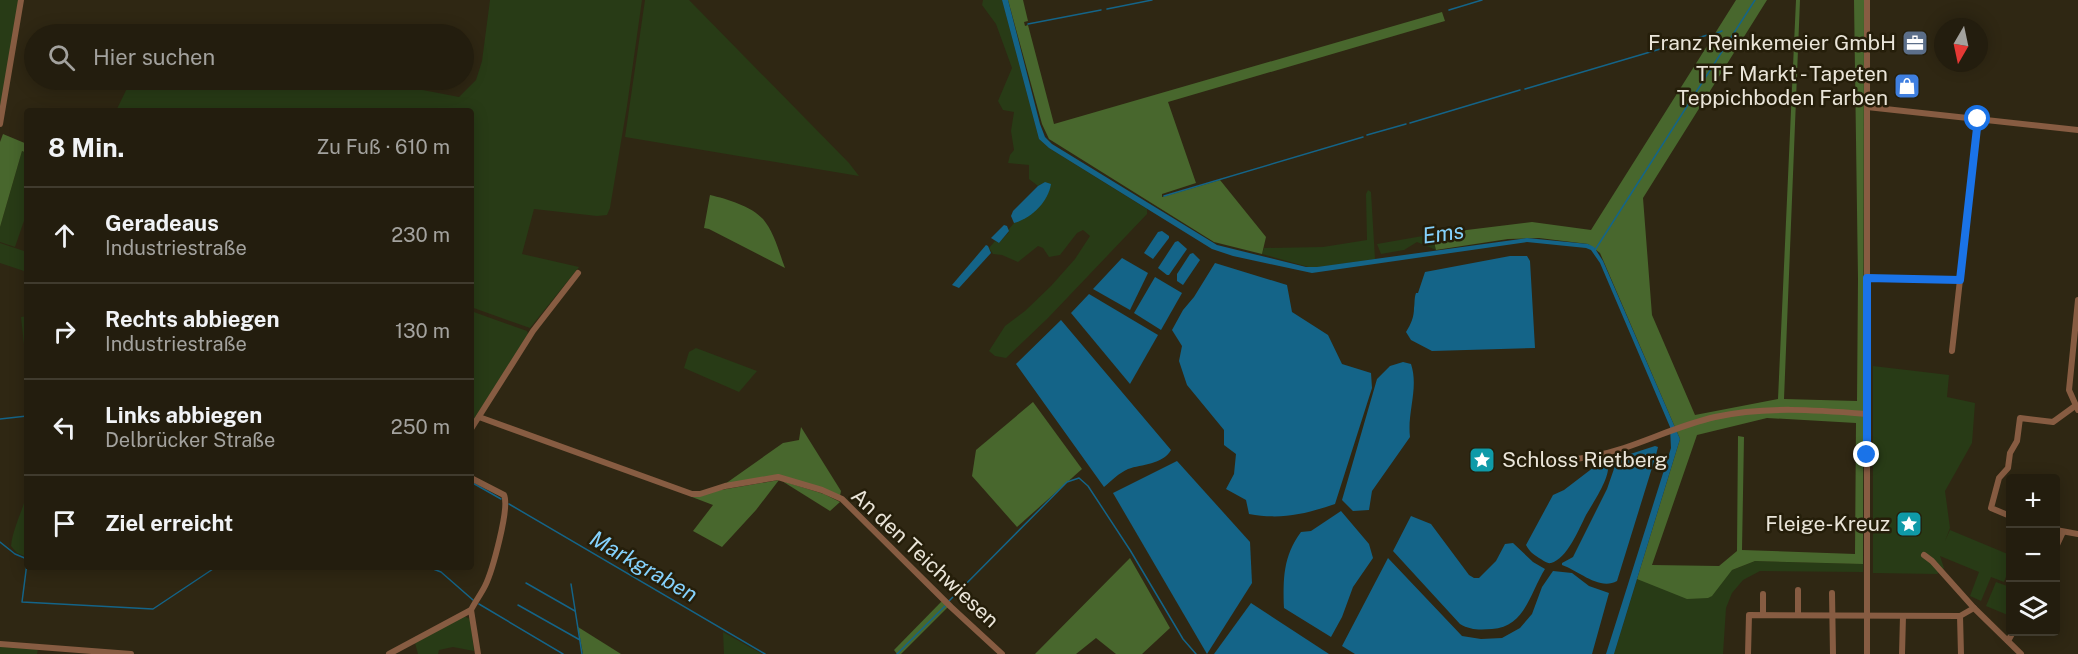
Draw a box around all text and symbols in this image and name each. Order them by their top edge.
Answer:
north arrow [1934,18,1988,72]
search box [24,24,474,90]
office icon: Franz Reinkemeier GmbH [1900,28,1930,58]
place label: Franz Reinkemeier GmbH [1648,30,1896,55]
icon: search [45,41,78,74]
text: Hier suchen [93,44,215,70]
place label: TTF Markt - Tapeten Teppichboden Farben [1677,61,1888,110]
shop icon: TTF Markt - Tapeten Teppichboden Farben [1892,71,1922,101]
route start [1964,105,1990,131]
text: 8 Min. [48,132,125,163]
text: Zu Fuß · 610 m [317,135,450,159]
text: Geradeaus [105,210,219,236]
water label: Ems [1421,217,1466,249]
icon: ahead [48,219,81,252]
text: 230 m [391,223,450,247]
text: Industriestraße [105,236,247,260]
text: Rechts abbiegen [105,306,280,332]
icon: right [48,315,81,348]
text: 130 m [395,319,450,343]
text: Industriestraße [105,332,247,356]
text: Links abbiegen [105,402,262,428]
icon: left [48,411,81,444]
text: 250 m [391,415,450,439]
text: Delbrücker Straße [105,428,275,452]
route end [1853,441,1879,467]
place icon: Schloss Rietberg [1467,445,1497,475]
place label: Schloss Rietberg [1502,447,1668,472]
map controls [2006,474,2060,636]
button: + [2006,474,2060,528]
street label: An den Teichwiesen [846,483,1004,632]
icon: arrive [48,507,81,540]
place icon: Fleige-Kreuz [1894,509,1924,539]
text: Ziel erreicht [105,510,233,536]
place label: Fleige-Kreuz [1765,511,1890,536]
water label: Markgraben [586,525,702,607]
button: − [2006,528,2060,582]
button: layers [2006,582,2060,636]

